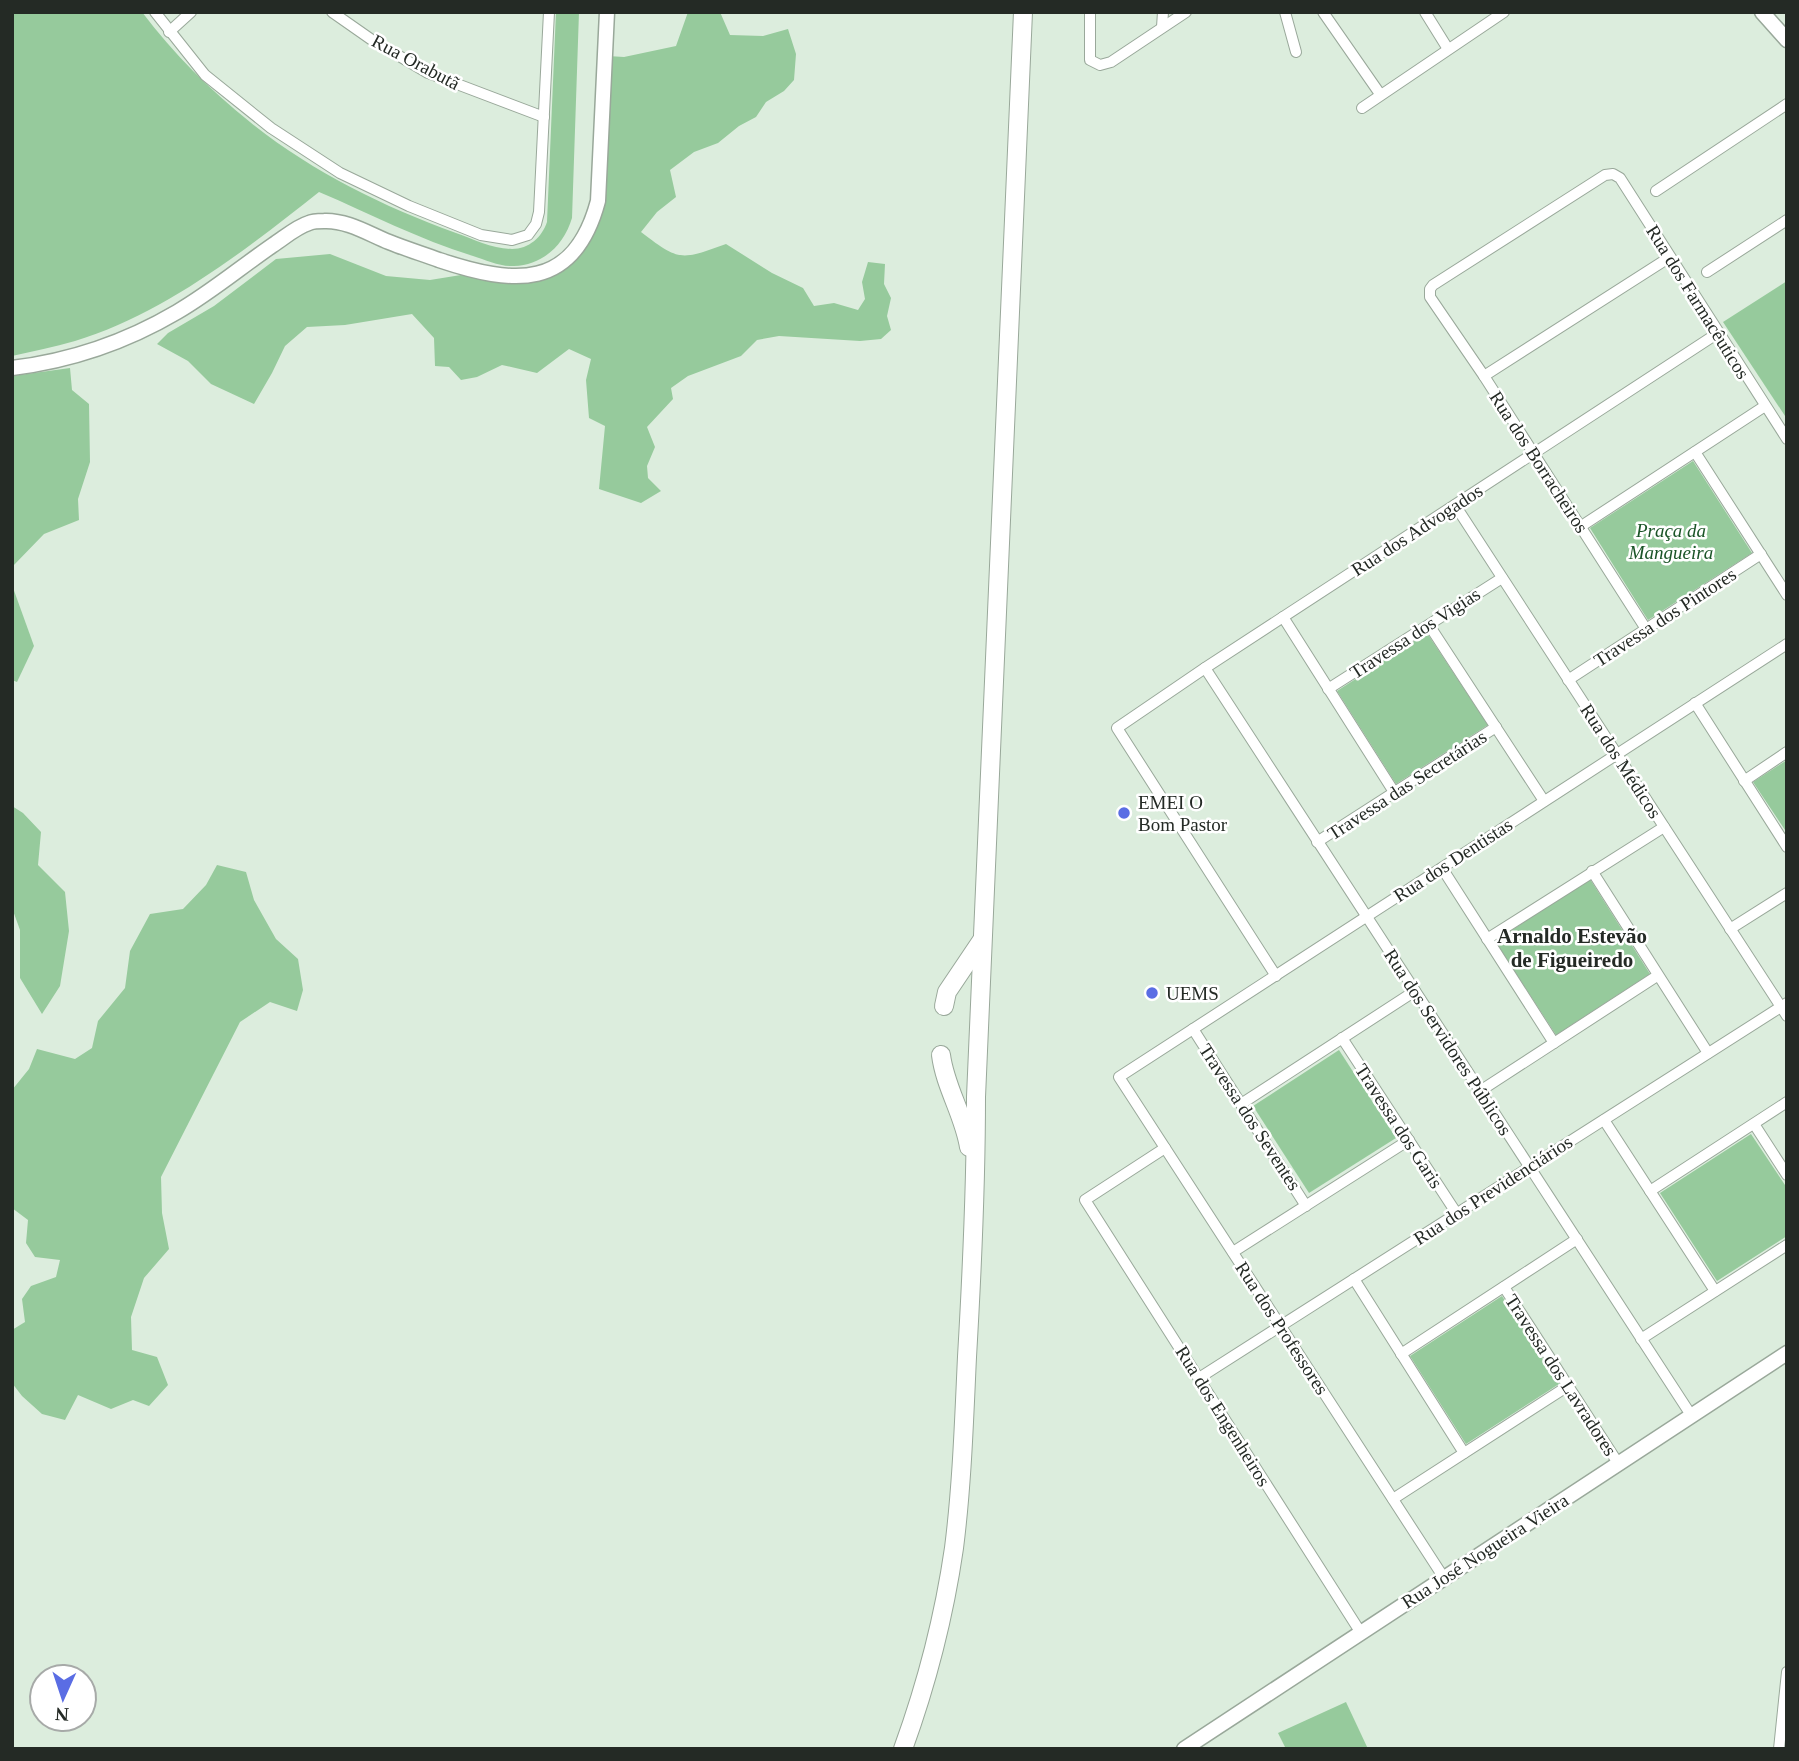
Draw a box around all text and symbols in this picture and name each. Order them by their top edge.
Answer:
street label: Rua Orabutã [368,30,464,94]
street label: Rua dos Farmacêuticos [1642,221,1754,383]
street label: Rua dos Borracheiros [1485,387,1593,537]
street label: Rua dos Advogados [1348,480,1486,580]
park label: Praça da Mangueira [1628,520,1713,563]
street label: Travessa dos Pintores [1590,563,1740,671]
street label: Travessa dos Vigias [1346,583,1484,683]
street label: Rua dos Médicos [1576,700,1666,822]
street label: Travessa das Secretárias [1324,726,1490,844]
place label: EMEI O Bom Pastor [1138,792,1228,835]
marker: EMEI O Bom Pastor [1116,805,1132,821]
street label: Rua dos Dentistas [1390,814,1516,906]
district label: Arnaldo Estevão de Figueiredo [1497,924,1647,972]
street label: Rua dos Servidores Públicos [1380,945,1516,1139]
place label: UEMS [1166,983,1219,1004]
marker: UEMS [1144,985,1160,1001]
street label: Travessa dos Seventes [1195,1040,1305,1194]
street label: Travessa dos Garis [1351,1060,1447,1192]
street label: Rua dos Previdenciários [1410,1131,1576,1249]
street label: Rua dos Professores [1231,1258,1333,1398]
street label: Travessa dos Lavradores [1501,1290,1621,1460]
street label: Rua dos Engenheiros [1171,1342,1275,1490]
street label: Rua José Nogueira Vieira [1398,1489,1573,1613]
north arrow [28,1663,98,1733]
text: N [54,1704,70,1725]

